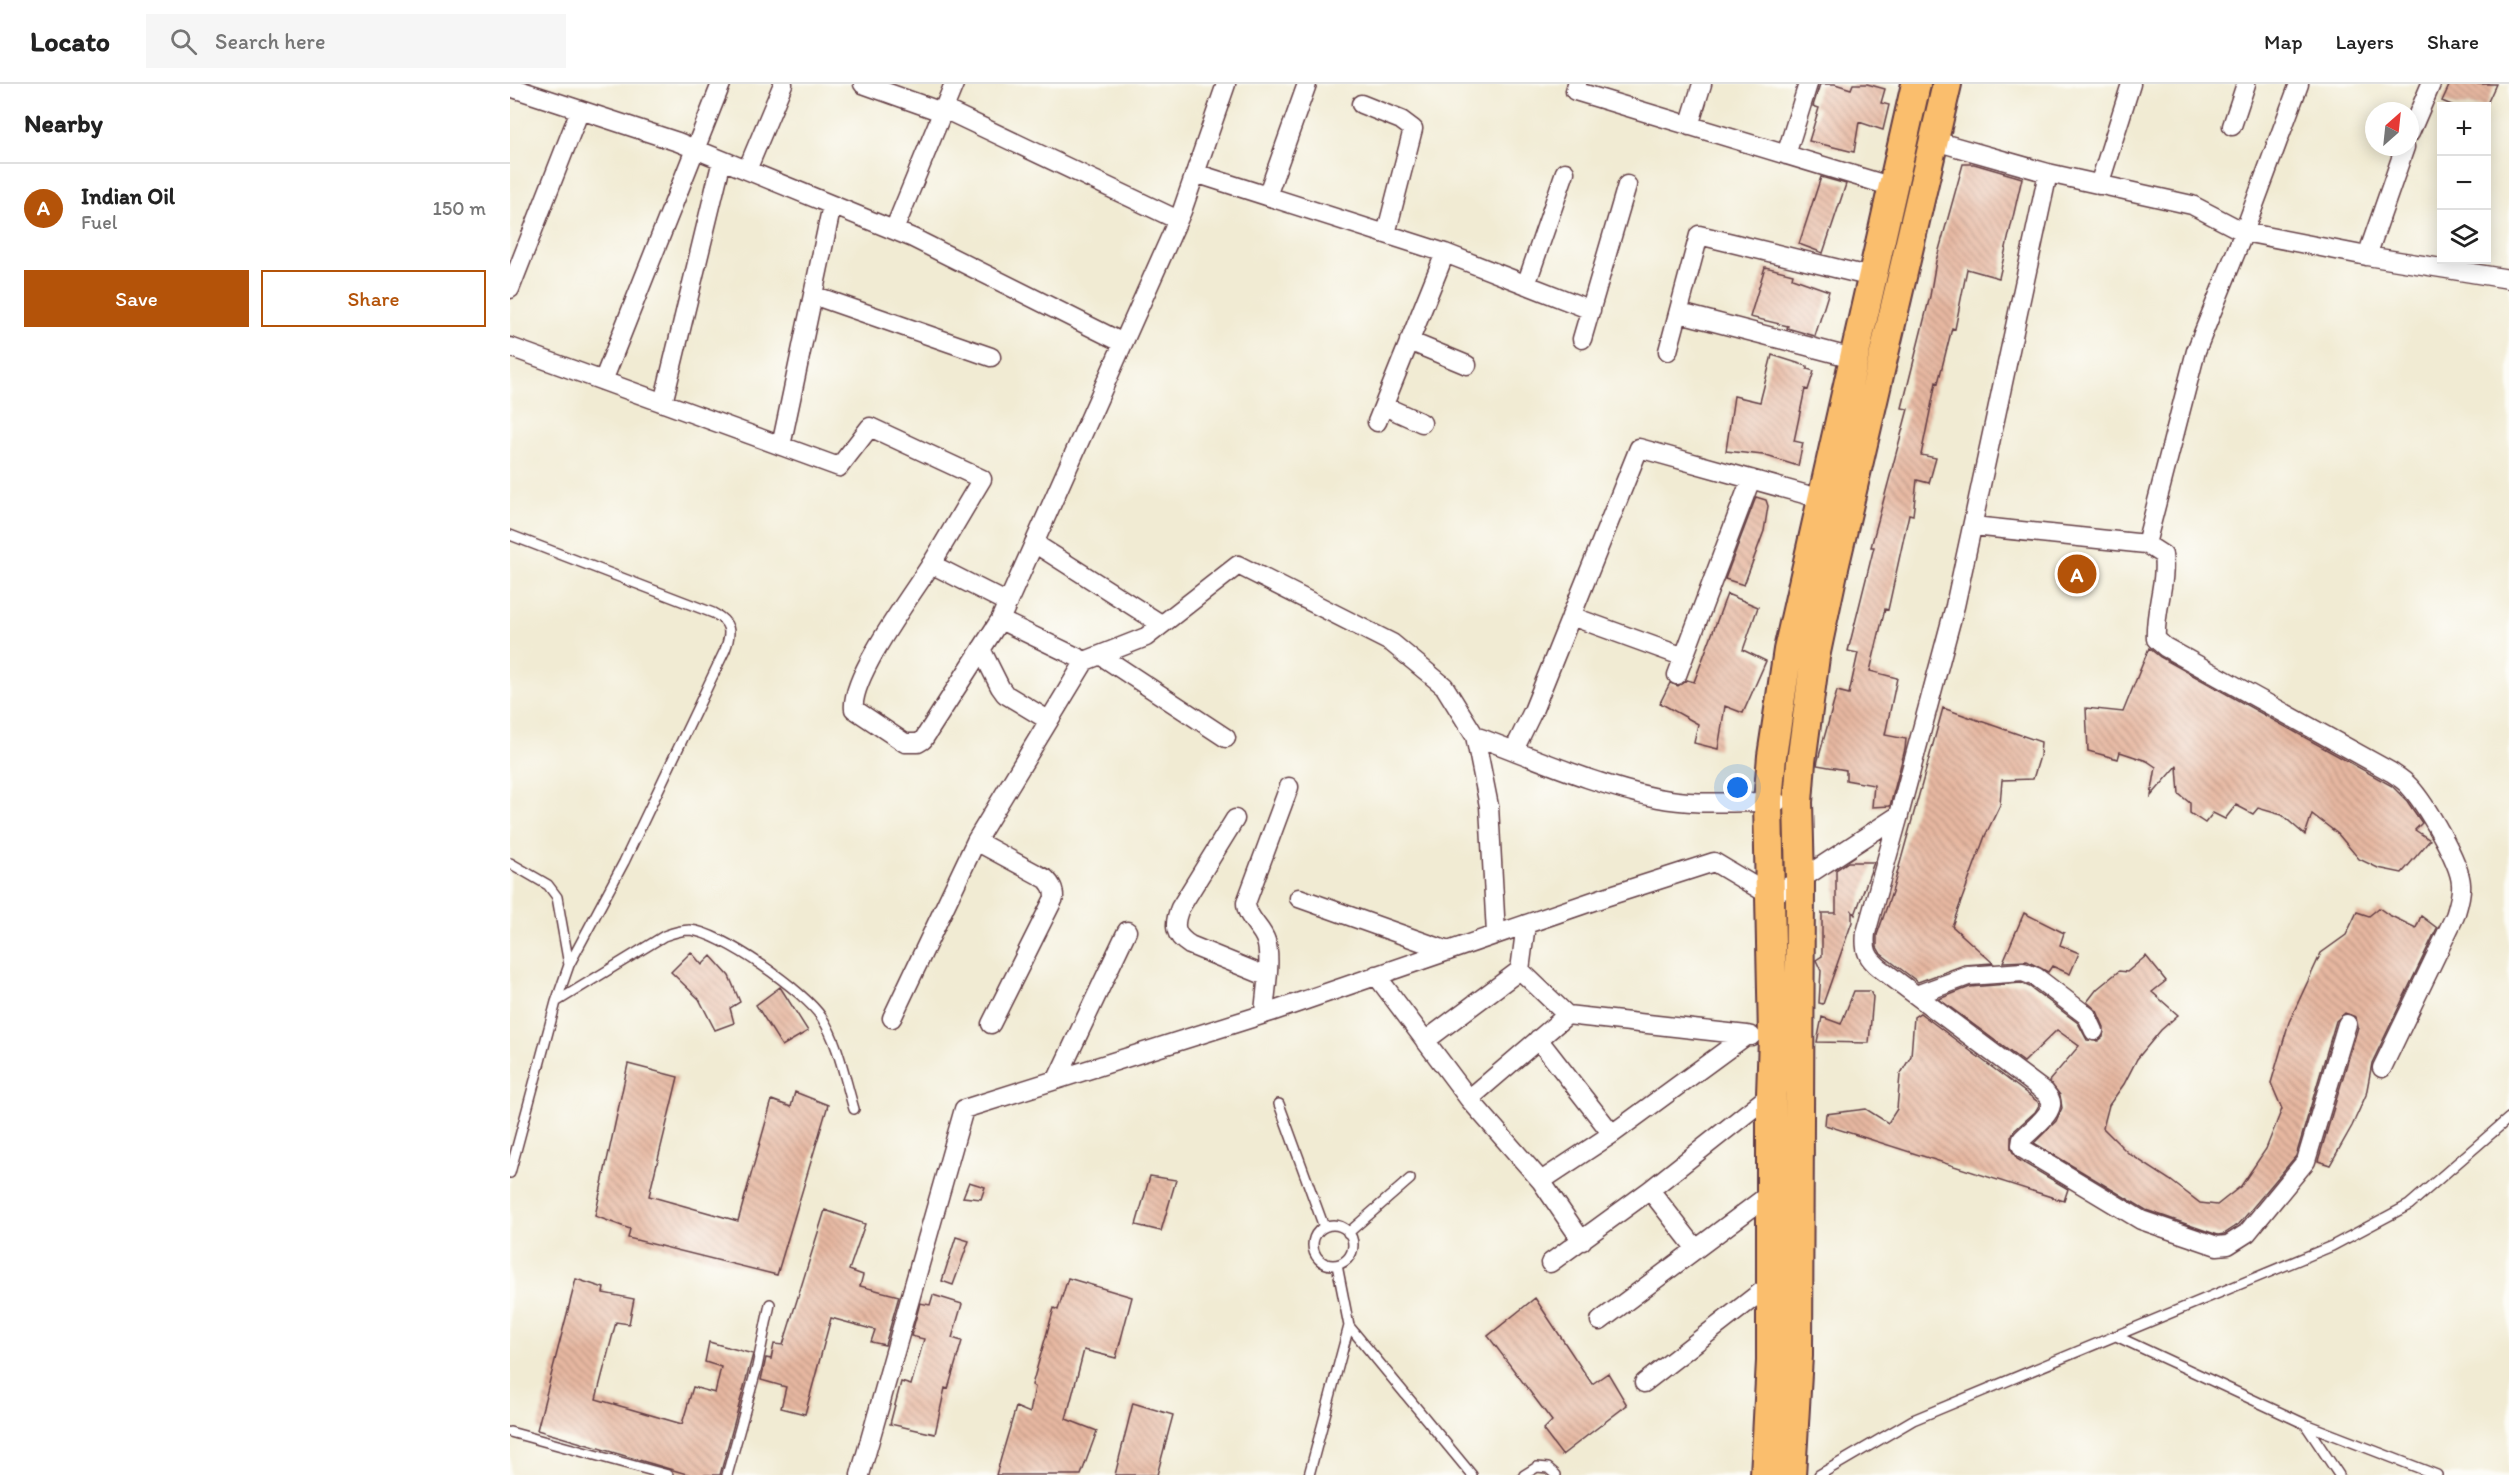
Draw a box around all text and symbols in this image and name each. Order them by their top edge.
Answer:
search box [146,14,566,68]
text: Locato [30,24,110,58]
icon: search [167,25,200,58]
text: Search here [215,28,325,55]
text: Map [2264,29,2303,54]
text: Layers [2336,29,2394,54]
text: Share [2427,29,2479,54]
north arrow [2365,102,2419,156]
map controls [2437,102,2491,264]
button: + [2437,102,2491,156]
text: Nearby [24,107,103,139]
button: − [2437,156,2491,210]
text: Indian Oil [81,183,175,210]
text: A [37,196,50,220]
text: 150 m [433,196,486,220]
text: Fuel [81,210,117,234]
button: layers [2437,210,2491,264]
button: Save [24,270,249,327]
button: Share [261,270,486,327]
pin: A [2058,552,2096,596]
your location [1723,773,1752,802]

